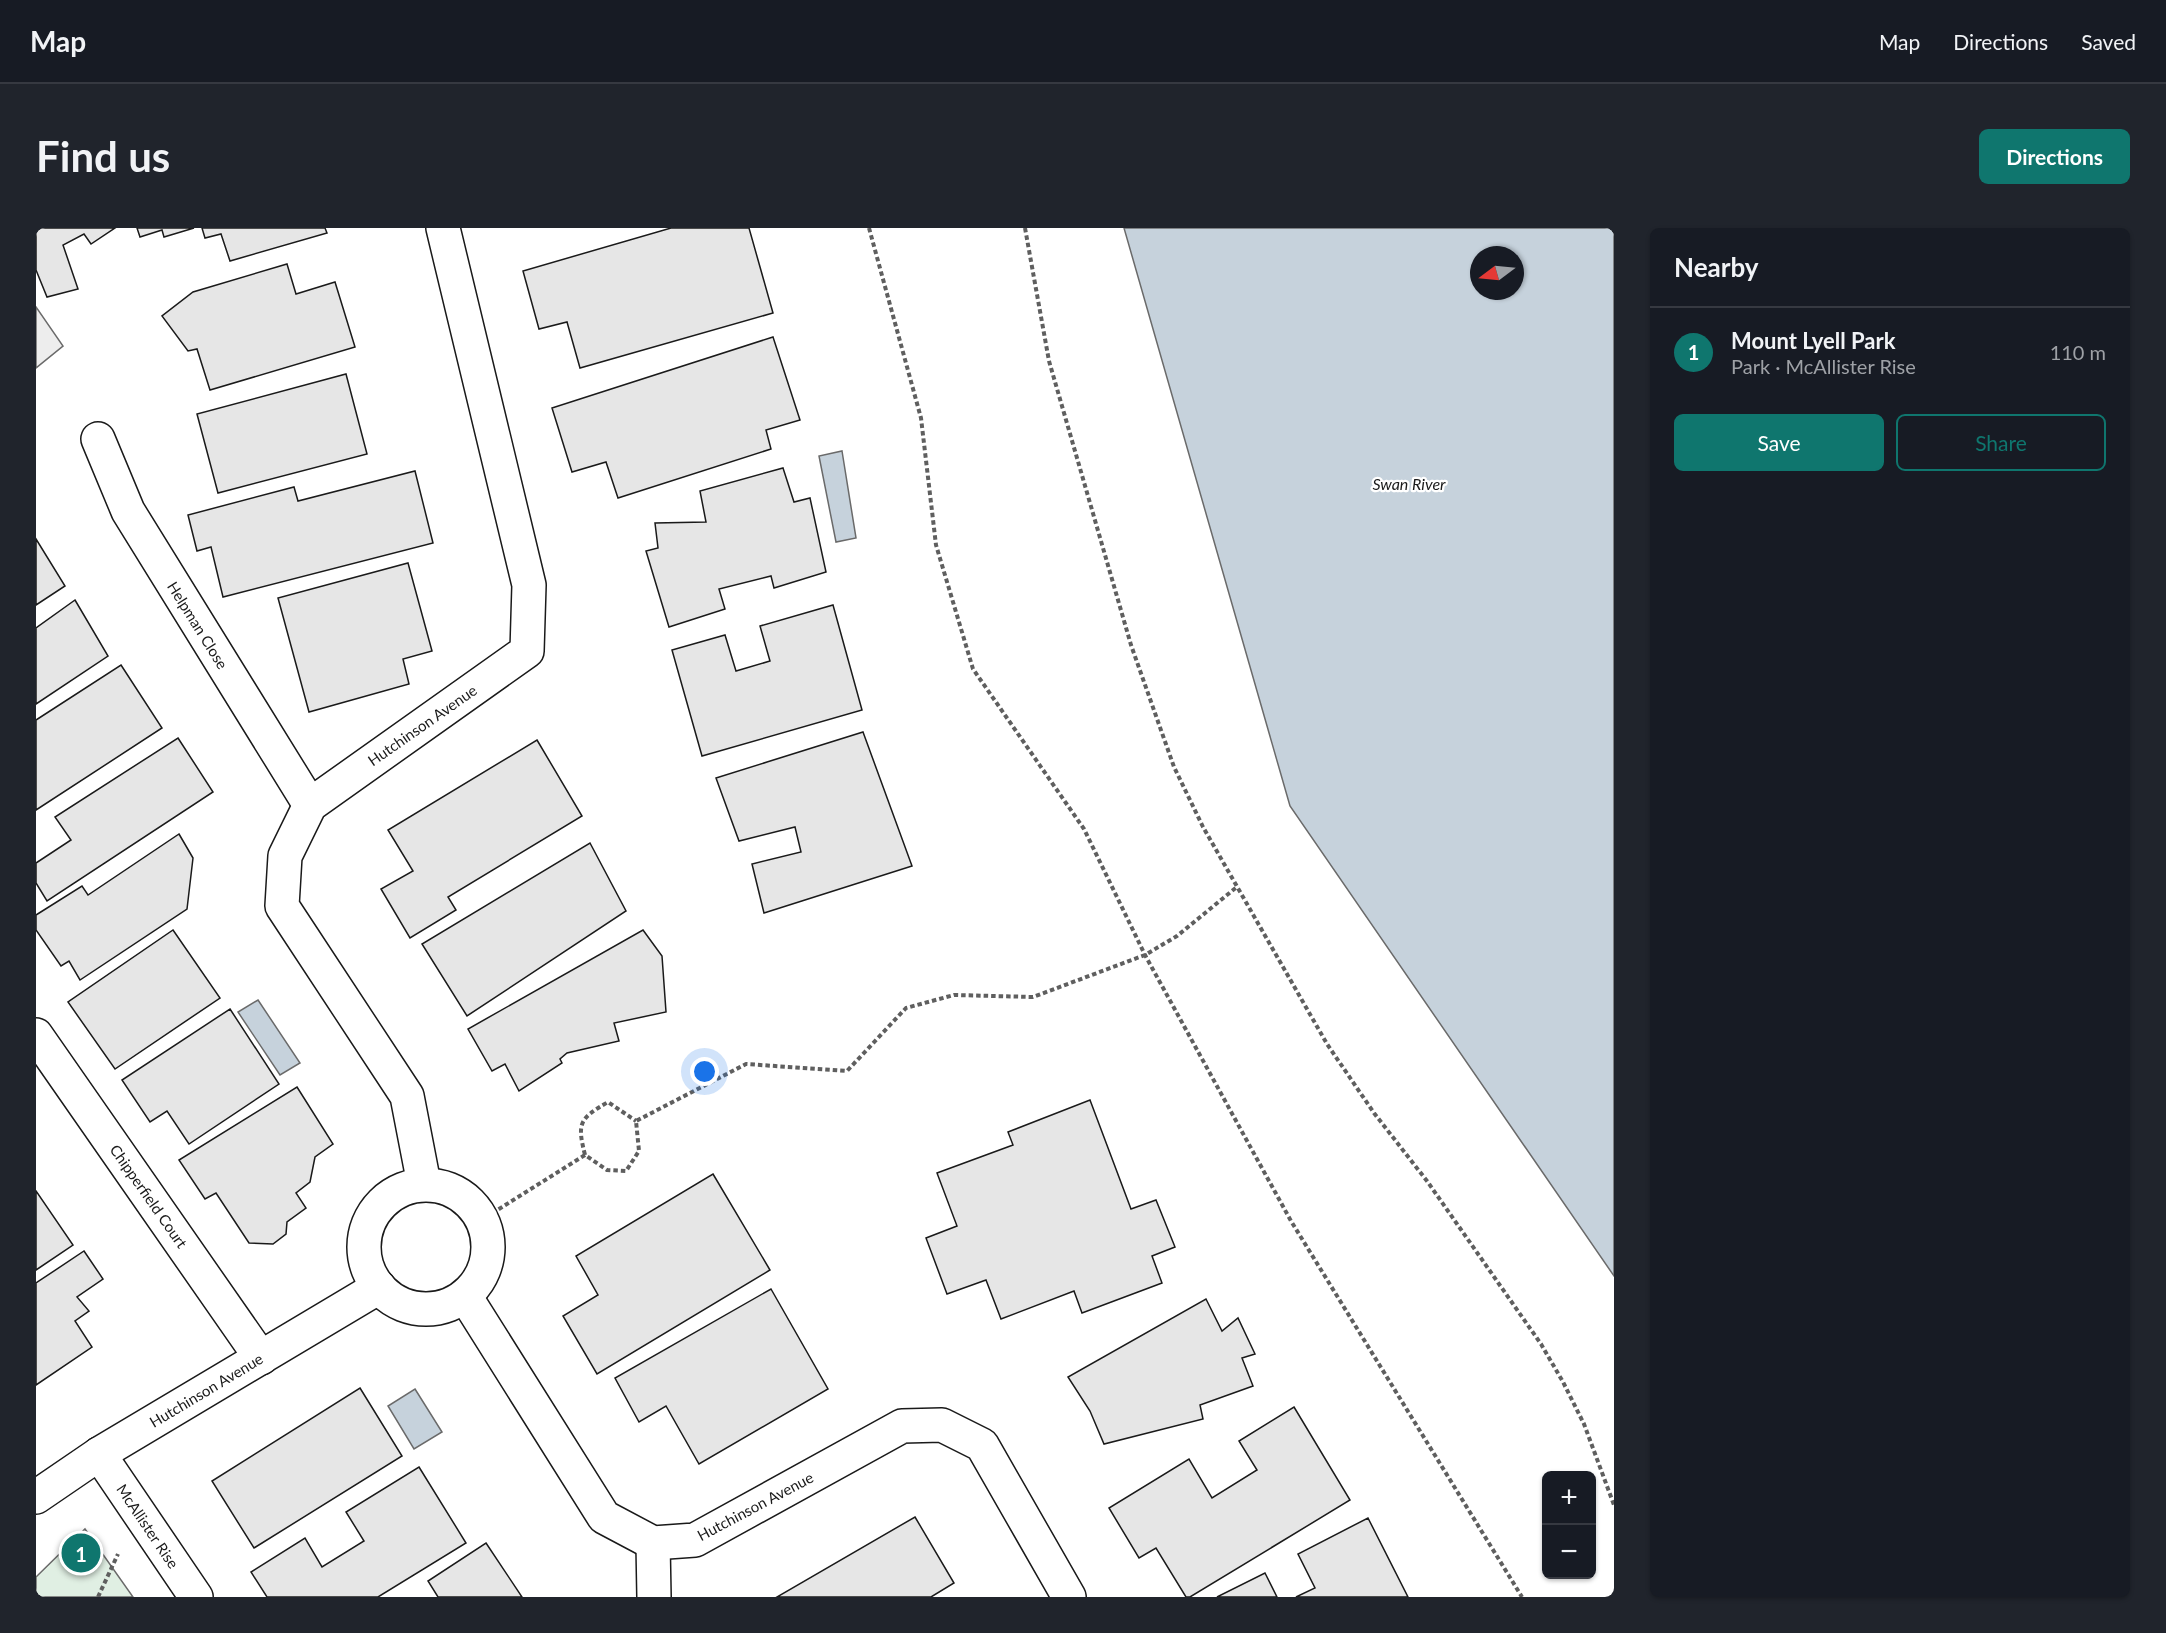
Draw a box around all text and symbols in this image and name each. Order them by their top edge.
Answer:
text: Map [30,24,86,58]
text: Map [1879,29,1920,54]
text: Directions [1953,29,2048,54]
text: Saved [2081,29,2136,54]
button: Directions [1979,129,2130,184]
text: Find us [36,131,170,181]
north arrow [1470,246,1524,300]
text: Nearby [1674,251,1759,283]
text: Mount Lyell Park [1731,327,1895,354]
text: 1 [1688,340,1699,364]
text: 110 m [2050,340,2106,364]
text: Park · McAllister Rise [1731,354,1916,378]
button: Save [1674,414,1884,471]
button: Share [1896,414,2106,471]
water label: Swan River [1372,474,1446,493]
street label: Helpman Close [164,578,232,672]
street label: Hutchinson Avenue [364,681,480,769]
your location [690,1057,719,1086]
street label: Chipperfield Court [107,1141,192,1252]
street label: Hutchinson Avenue [146,1349,266,1431]
street label: Hutchinson Avenue [694,1468,816,1544]
map controls [1542,1471,1596,1579]
button: + [1542,1471,1596,1525]
street label: McAllister Rise [113,1480,183,1572]
button: − [1542,1525,1596,1579]
pin: 1 [62,1530,100,1576]

